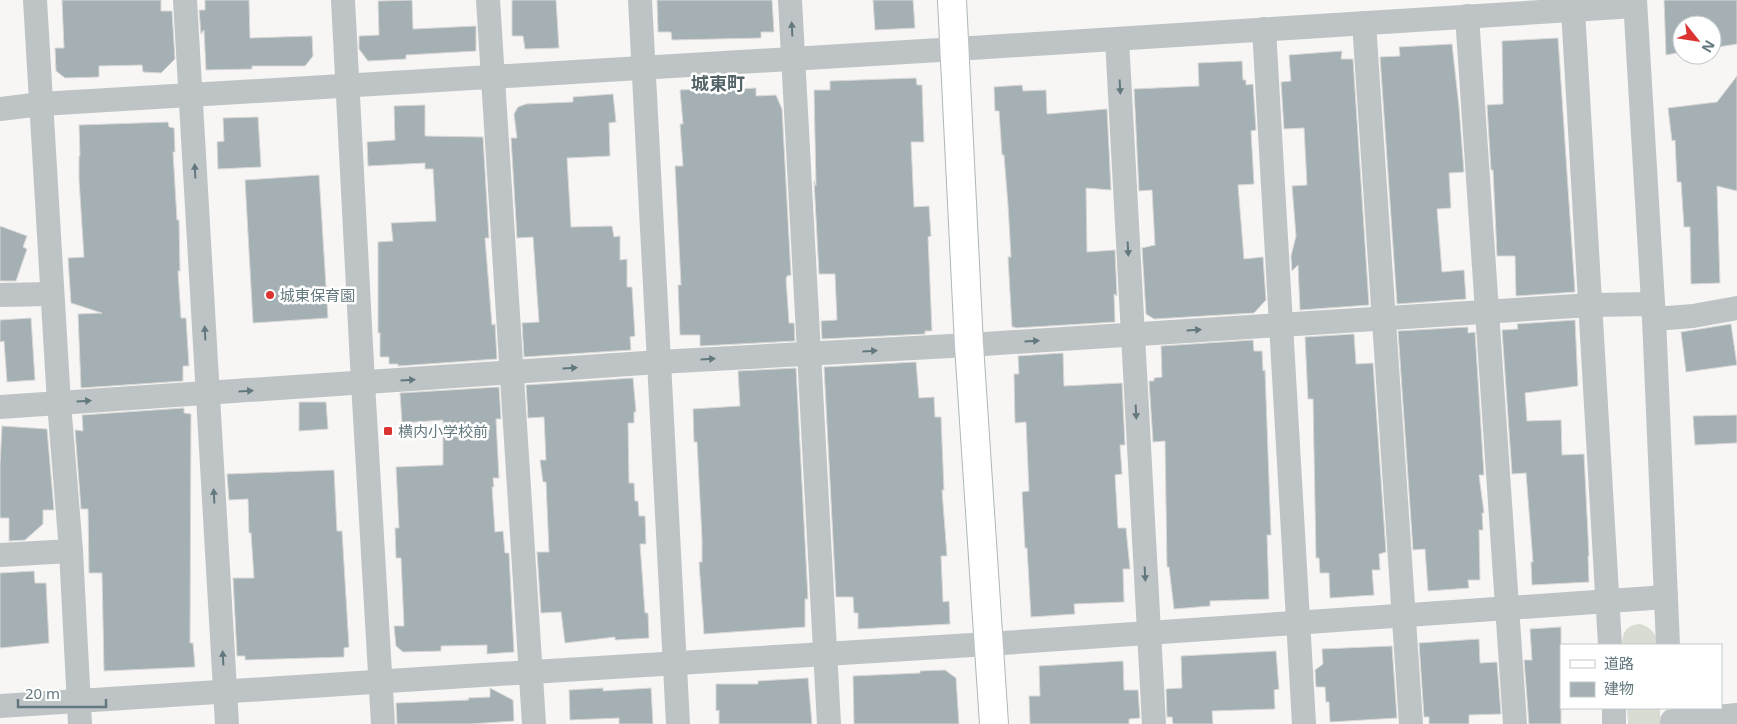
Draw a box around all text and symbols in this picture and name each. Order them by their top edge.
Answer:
north arrow [1672,15,1722,65]
one-way arrow [787,21,795,37]
text: N [1698,37,1720,56]
district label: 城東町 [691,71,745,95]
one-way arrow [1116,79,1124,95]
one-way arrow [191,163,199,179]
one-way arrow [1124,242,1132,258]
place label: 城東保育園 [280,285,355,305]
marker: 城東保育園 [264,289,276,301]
one-way arrow [200,325,208,341]
one-way arrow [1187,326,1203,334]
one-way arrow [1025,337,1041,345]
one-way arrow [862,346,878,354]
one-way arrow [700,355,716,363]
one-way arrow [562,364,578,372]
one-way arrow [400,375,416,383]
one-way arrow [238,387,254,395]
one-way arrow [76,397,92,405]
one-way arrow [1133,404,1141,420]
place label: 横内小学校前 [398,421,488,441]
marker: 横内小学校前 [382,425,394,437]
one-way arrow [209,487,217,503]
one-way arrow [1141,566,1149,582]
legend [1560,644,1722,709]
one-way arrow [219,650,227,666]
text: 道路 [1604,653,1634,673]
scale bar [18,676,105,708]
text: 建物 [1604,678,1634,698]
text: 20 m [25,683,60,703]

